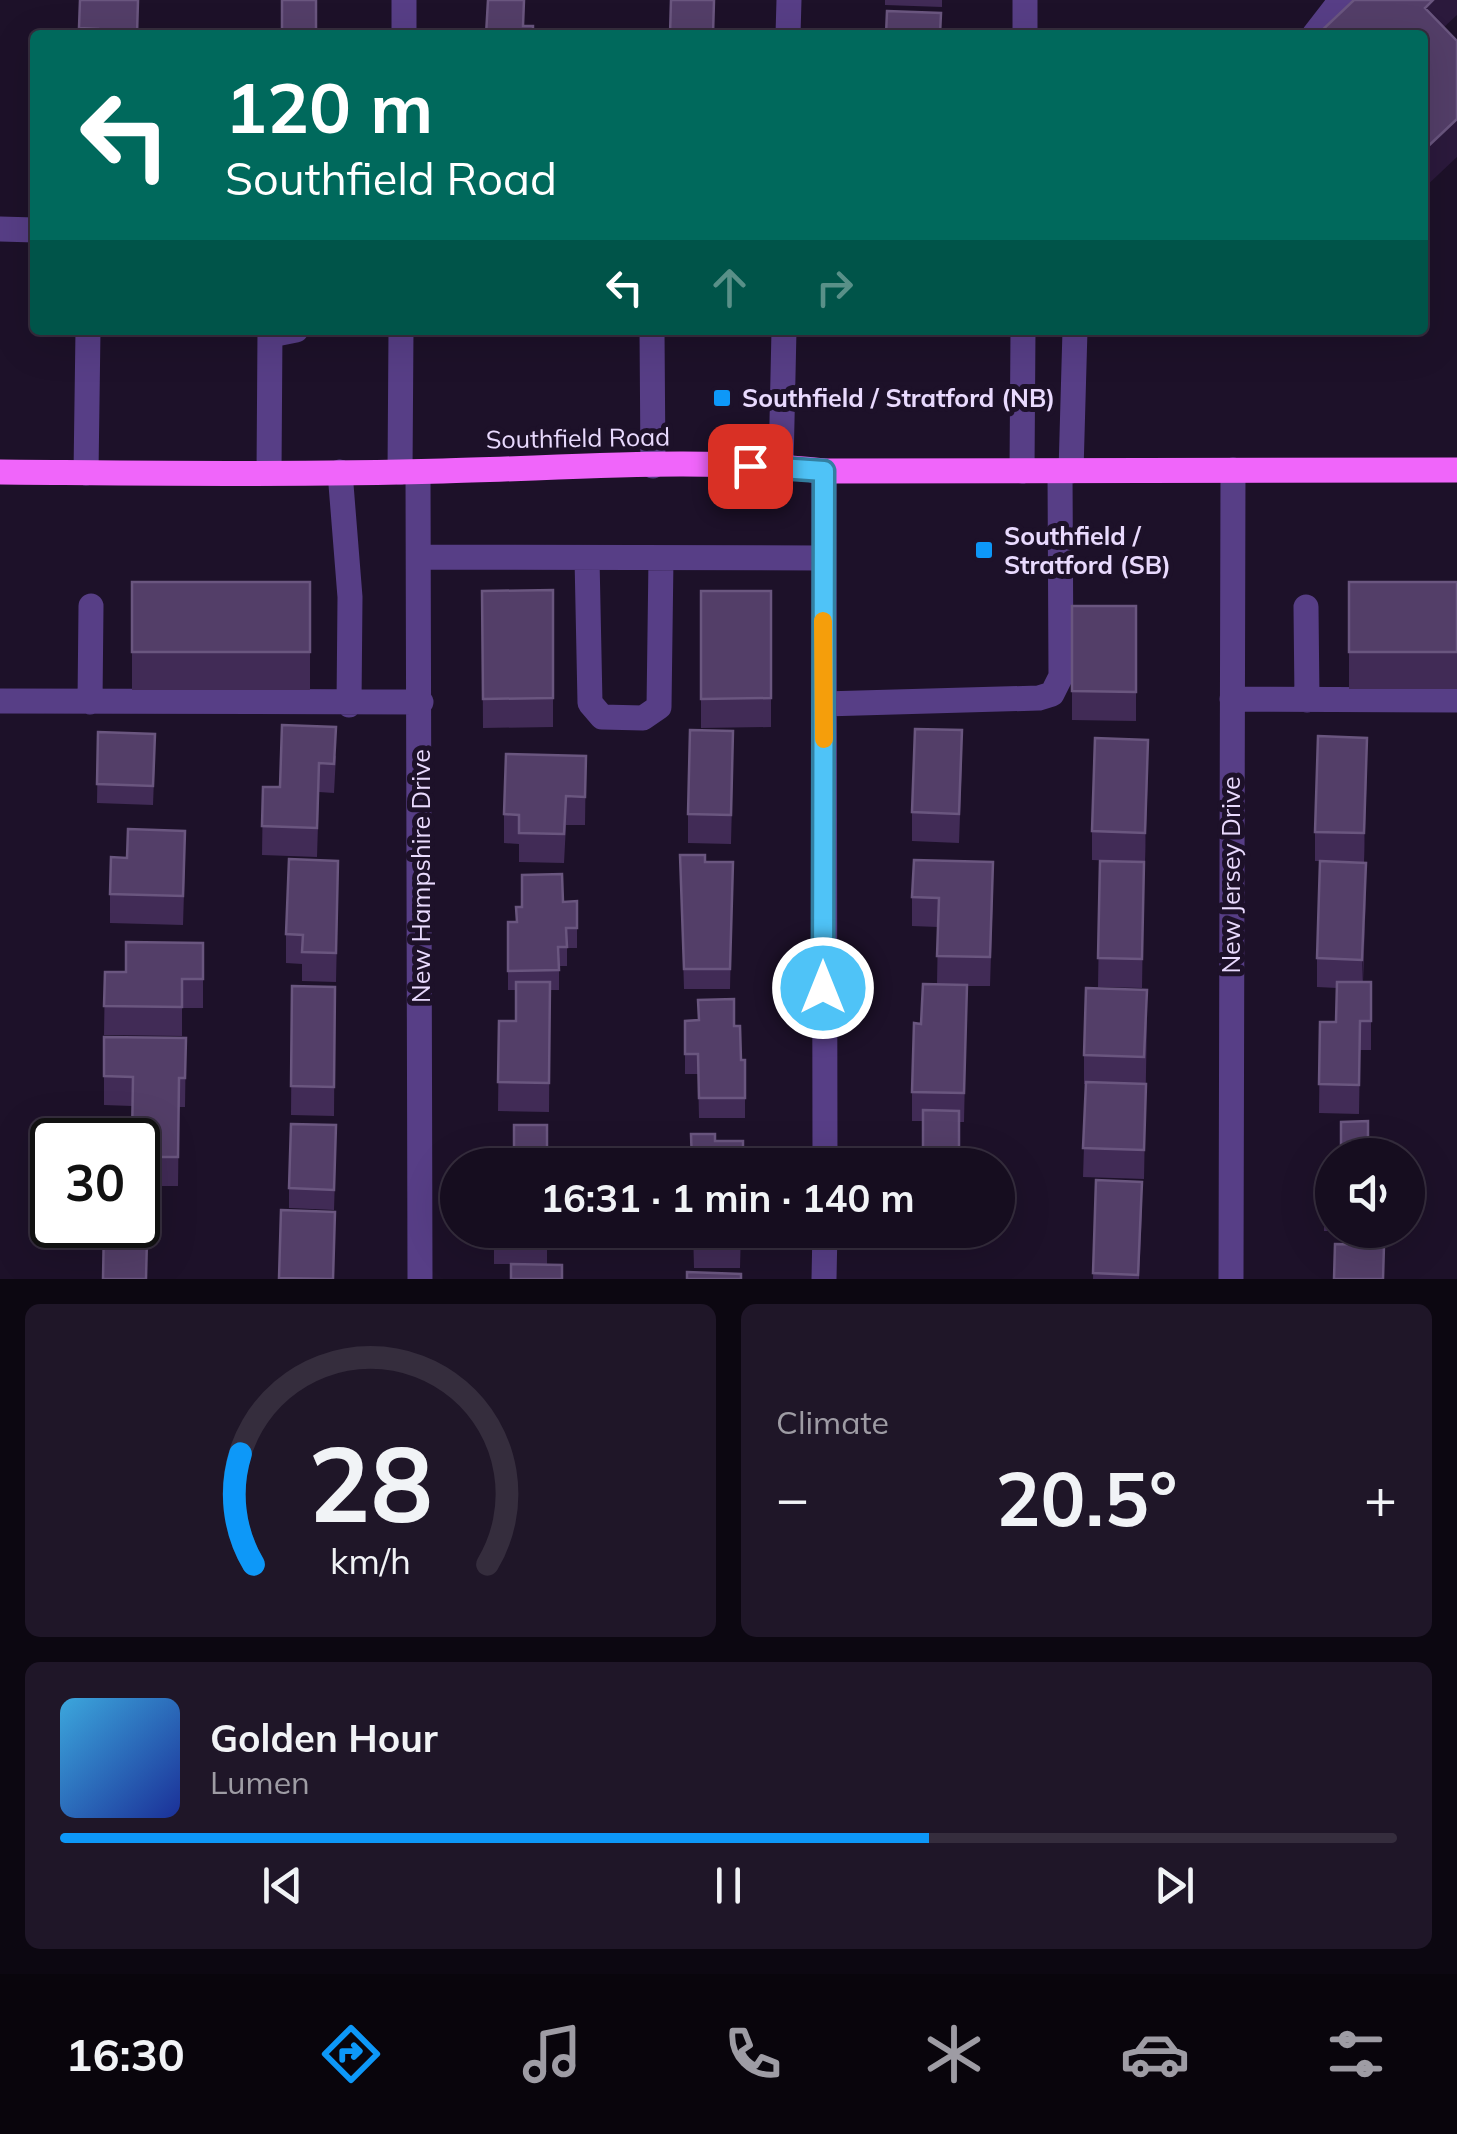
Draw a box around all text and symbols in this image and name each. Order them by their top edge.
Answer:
text: 120 m [225,63,433,151]
icon: left [60,70,190,200]
text: Southfield Road [225,150,557,206]
icon: left [597,260,652,315]
icon: ahead [702,260,757,315]
icon: right [807,260,862,315]
place label: Southfield / Stratford (NB) [742,382,1055,413]
marker: Southfield / Stratford (NB) [711,387,733,409]
street label: Southfield Road [486,420,670,455]
pin [708,424,793,509]
icon: arrive [723,439,778,494]
place label: Southfield / Stratford (SB) [1004,520,1171,580]
marker: Southfield / Stratford (SB) [973,539,995,561]
street label: New Hampshire Drive [405,749,436,1003]
street label: New Jersey Drive [1215,776,1246,974]
position arrow [771,936,875,1040]
speed limit sign: 30 [30,1118,160,1248]
map controls [1315,1138,1425,1248]
button: sound [1315,1138,1425,1248]
text: 16:31 · 1 min · 140 m [540,1174,915,1222]
text: Climate [776,1402,889,1442]
text: 28 [308,1417,433,1548]
text: 20.5° [995,1451,1178,1545]
text: − [776,1463,809,1532]
text: + [1364,1463,1397,1532]
text: km/h [330,1538,411,1583]
text: Golden Hour [210,1714,438,1762]
text: Lumen [210,1762,310,1802]
icon: previous [255,1858,310,1913]
icon: pause [701,1858,756,1913]
icon: next [1147,1858,1202,1913]
icon: directions [316,2019,386,2089]
icon: music [517,2019,587,2089]
icon: phone [718,2019,788,2089]
icon: climate [919,2019,989,2089]
icon: car [1120,2019,1190,2089]
icon: filters [1321,2019,1391,2089]
text: 16:30 [66,2026,185,2082]

